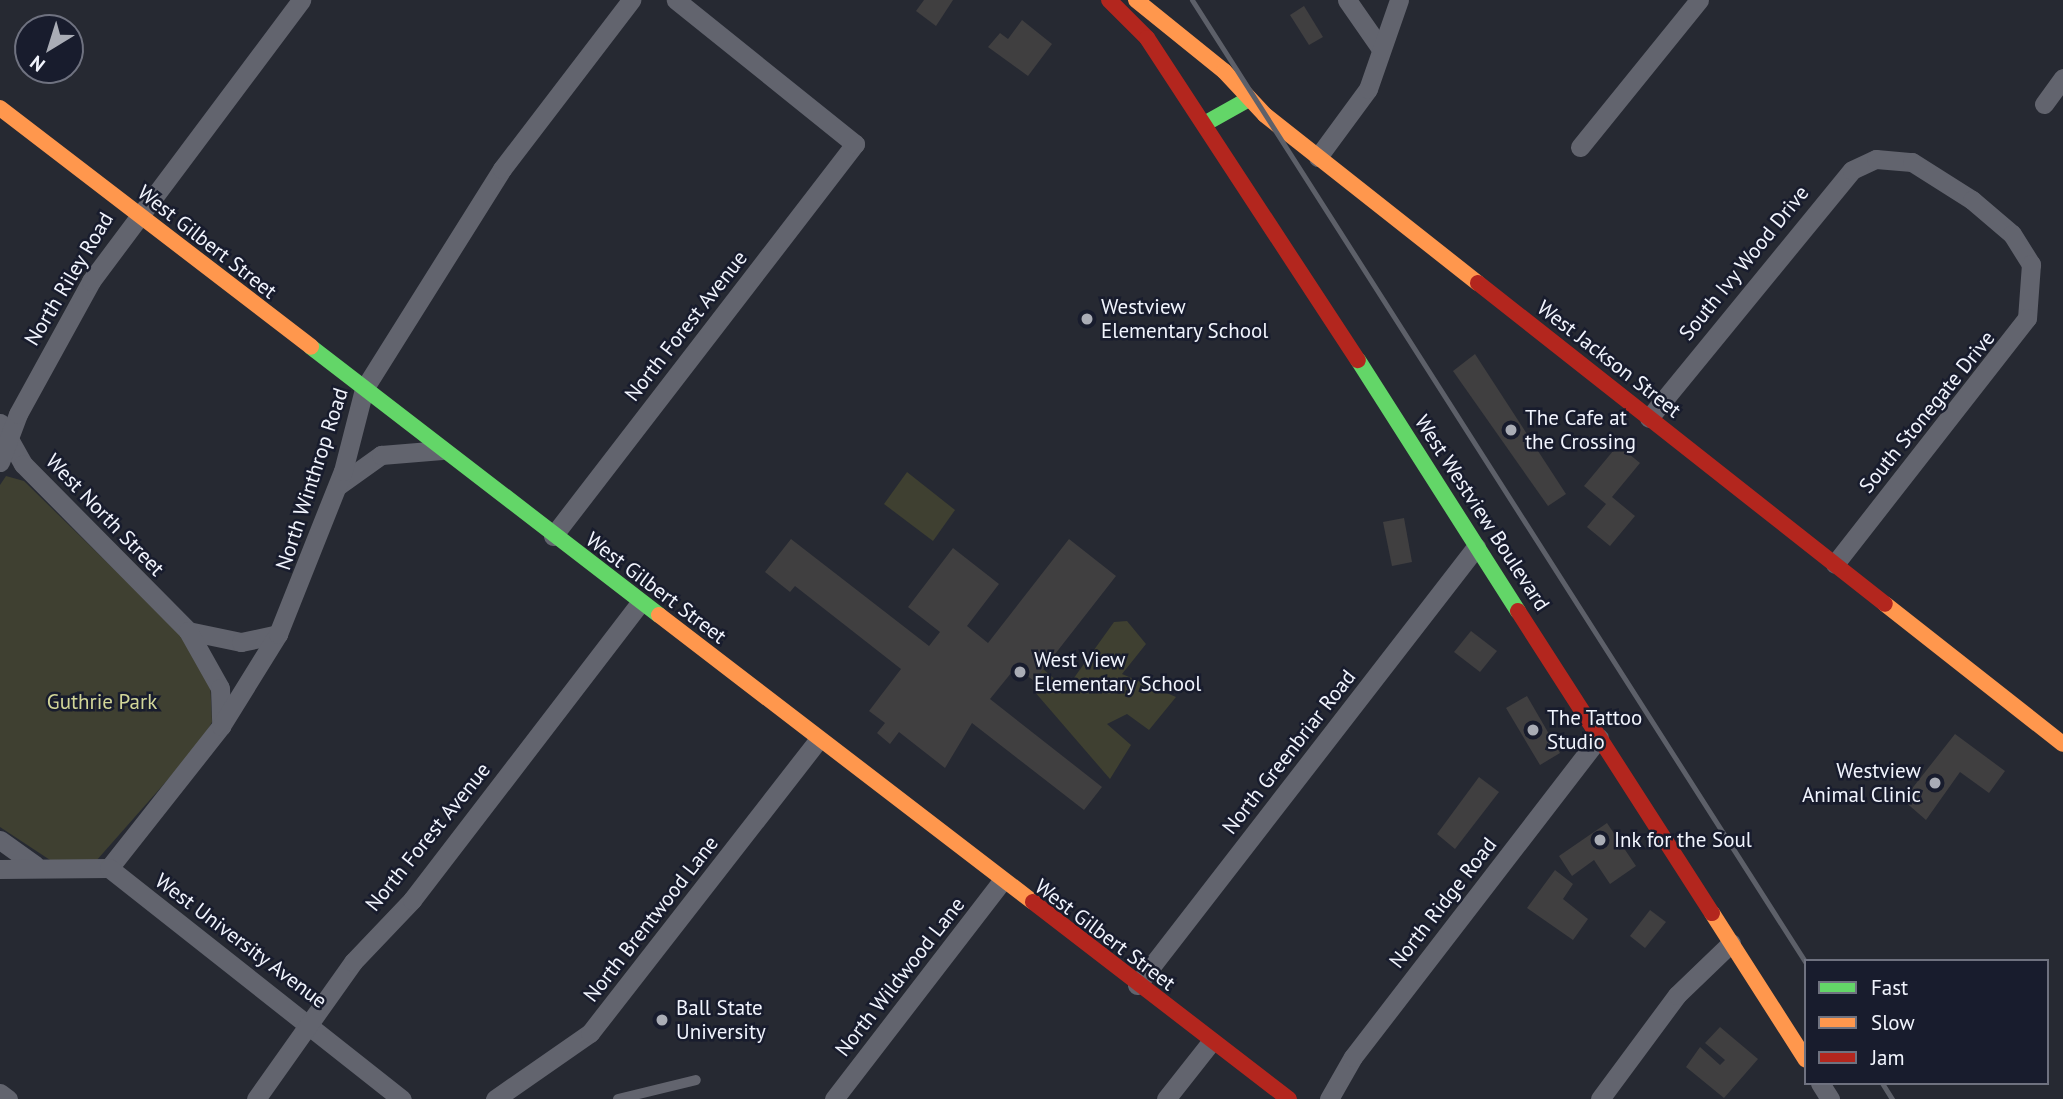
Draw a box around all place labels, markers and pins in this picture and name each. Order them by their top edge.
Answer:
place label: Westview Elementary School [1101,294,1269,344]
marker: Westview Elementary School [1079,311,1095,327]
place label: The Cafe at the Crossing [1525,405,1636,455]
marker: The Cafe at the Crossing [1503,422,1519,438]
place label: West View Elementary School [1034,647,1202,697]
marker: West View Elementary School [1012,664,1028,680]
place label: The Tattoo Studio [1547,705,1643,755]
marker: The Tattoo Studio [1525,722,1541,738]
place label: Westview Animal Clinic [1802,758,1921,808]
marker: Westview Animal Clinic [1927,775,1943,791]
place label: Ink for the Soul [1614,827,1752,853]
marker: Ink for the Soul [1592,832,1608,848]
place label: Ball State University [676,995,766,1045]
marker: Ball State University [654,1012,670,1028]

